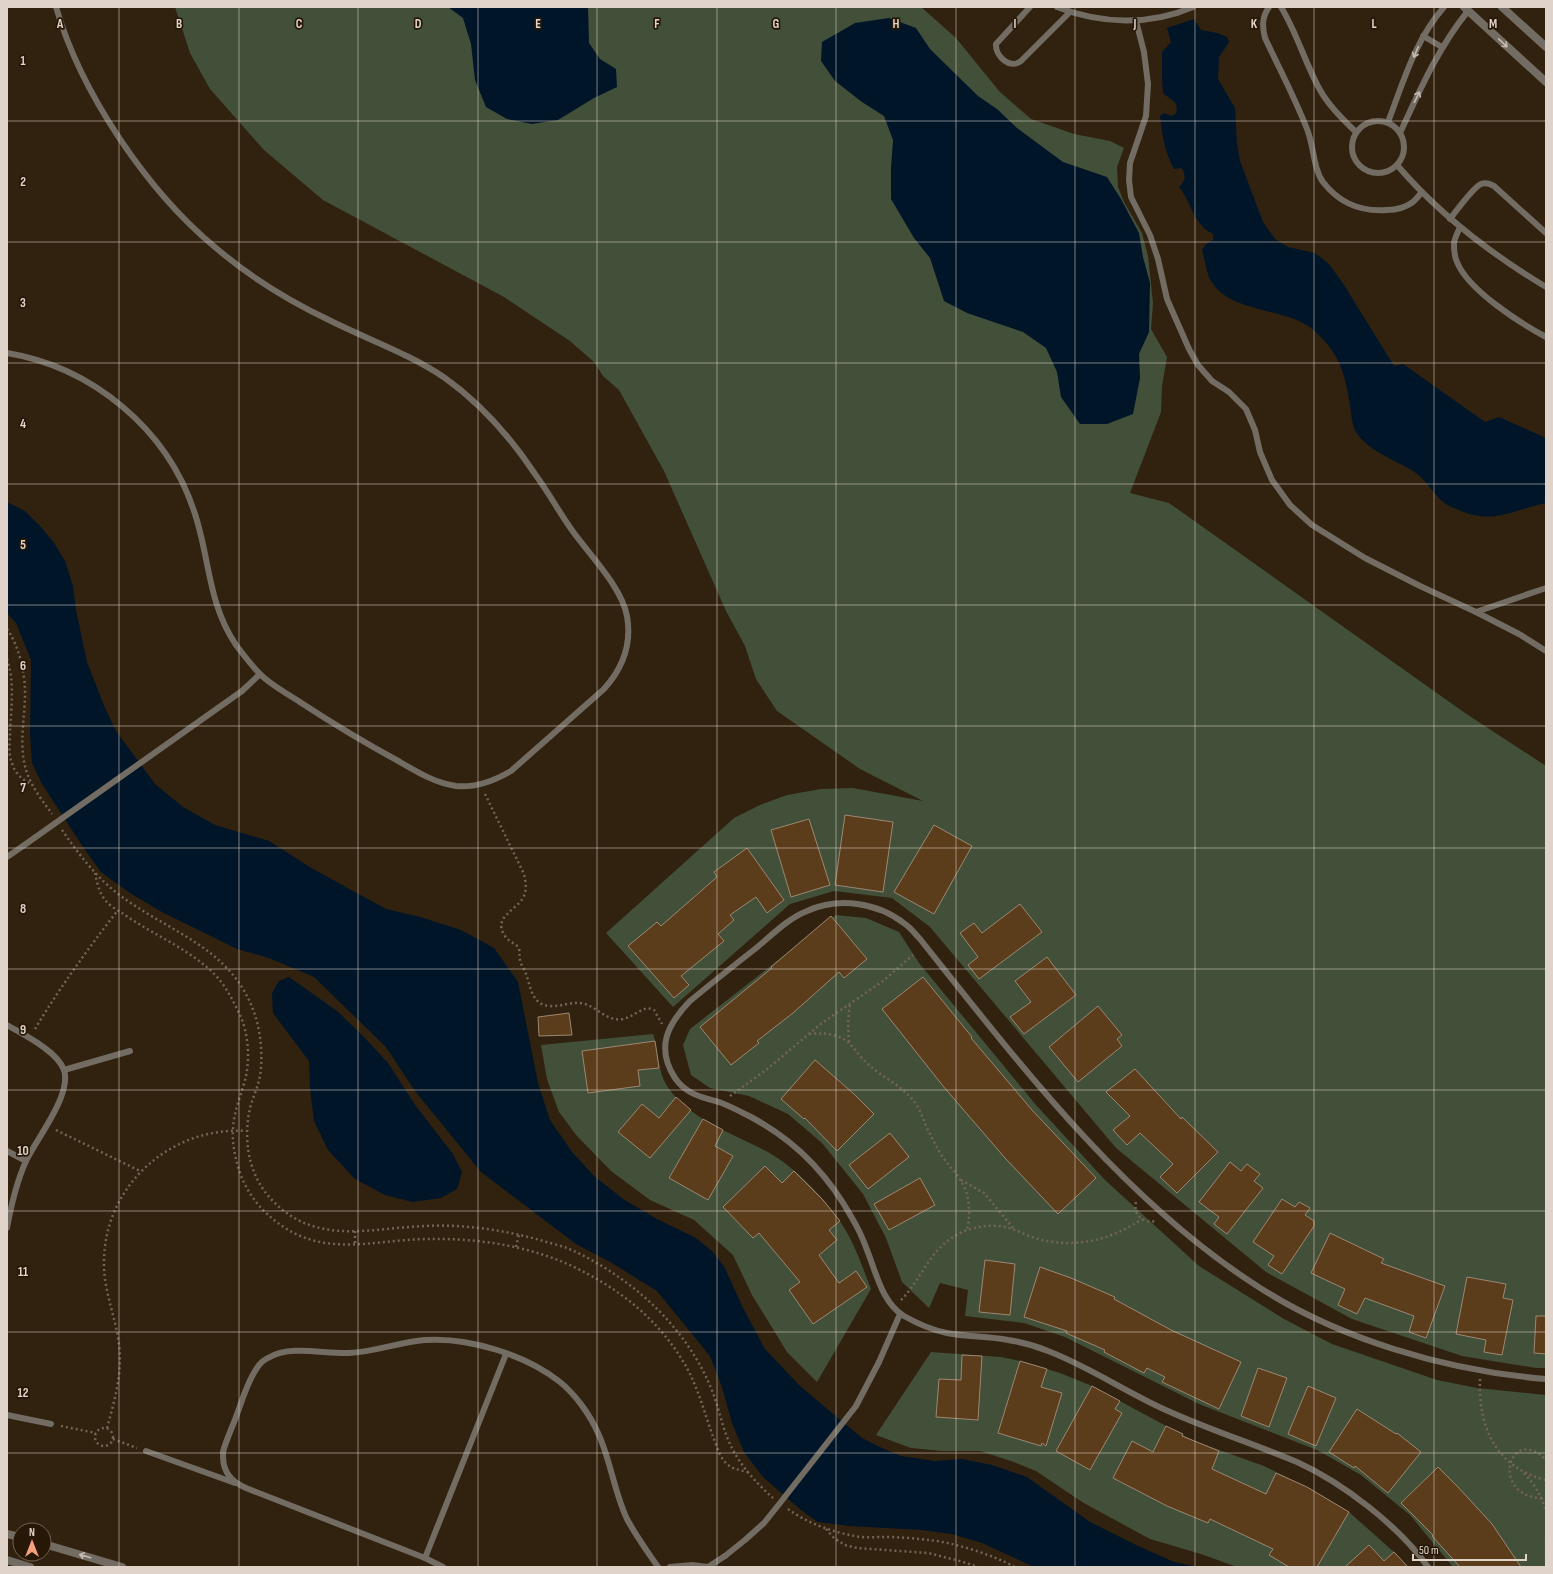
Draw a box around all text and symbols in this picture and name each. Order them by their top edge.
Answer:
text: A [56,16,64,32]
text: B [176,16,182,32]
text: C [296,16,303,32]
text: D [415,16,422,32]
text: E [535,16,541,32]
text: F [654,16,660,32]
text: G [773,16,780,32]
text: H [893,16,900,32]
text: I [1014,16,1017,32]
text: J [1133,16,1137,32]
text: K [1251,16,1258,32]
text: L [1371,16,1377,32]
text: M [1489,16,1497,32]
one-way arrow [1498,38,1508,48]
one-way arrow [1411,45,1419,57]
text: 1 [20,53,26,69]
one-way arrow [1414,92,1421,104]
text: 2 [20,174,26,190]
text: 3 [20,295,26,311]
text: 4 [20,416,26,432]
text: 5 [20,537,26,553]
text: 6 [20,658,26,674]
text: 7 [20,780,26,796]
text: 8 [20,901,26,917]
text: 9 [20,1022,26,1038]
text: 10 [17,1143,29,1159]
text: 11 [18,1264,28,1280]
text: 12 [18,1385,29,1401]
north arrow [12,1522,52,1562]
text: N [29,1526,35,1539]
scale bar [1413,1536,1526,1562]
text: 50 m [1419,1543,1439,1558]
one-way arrow [79,1552,92,1559]

